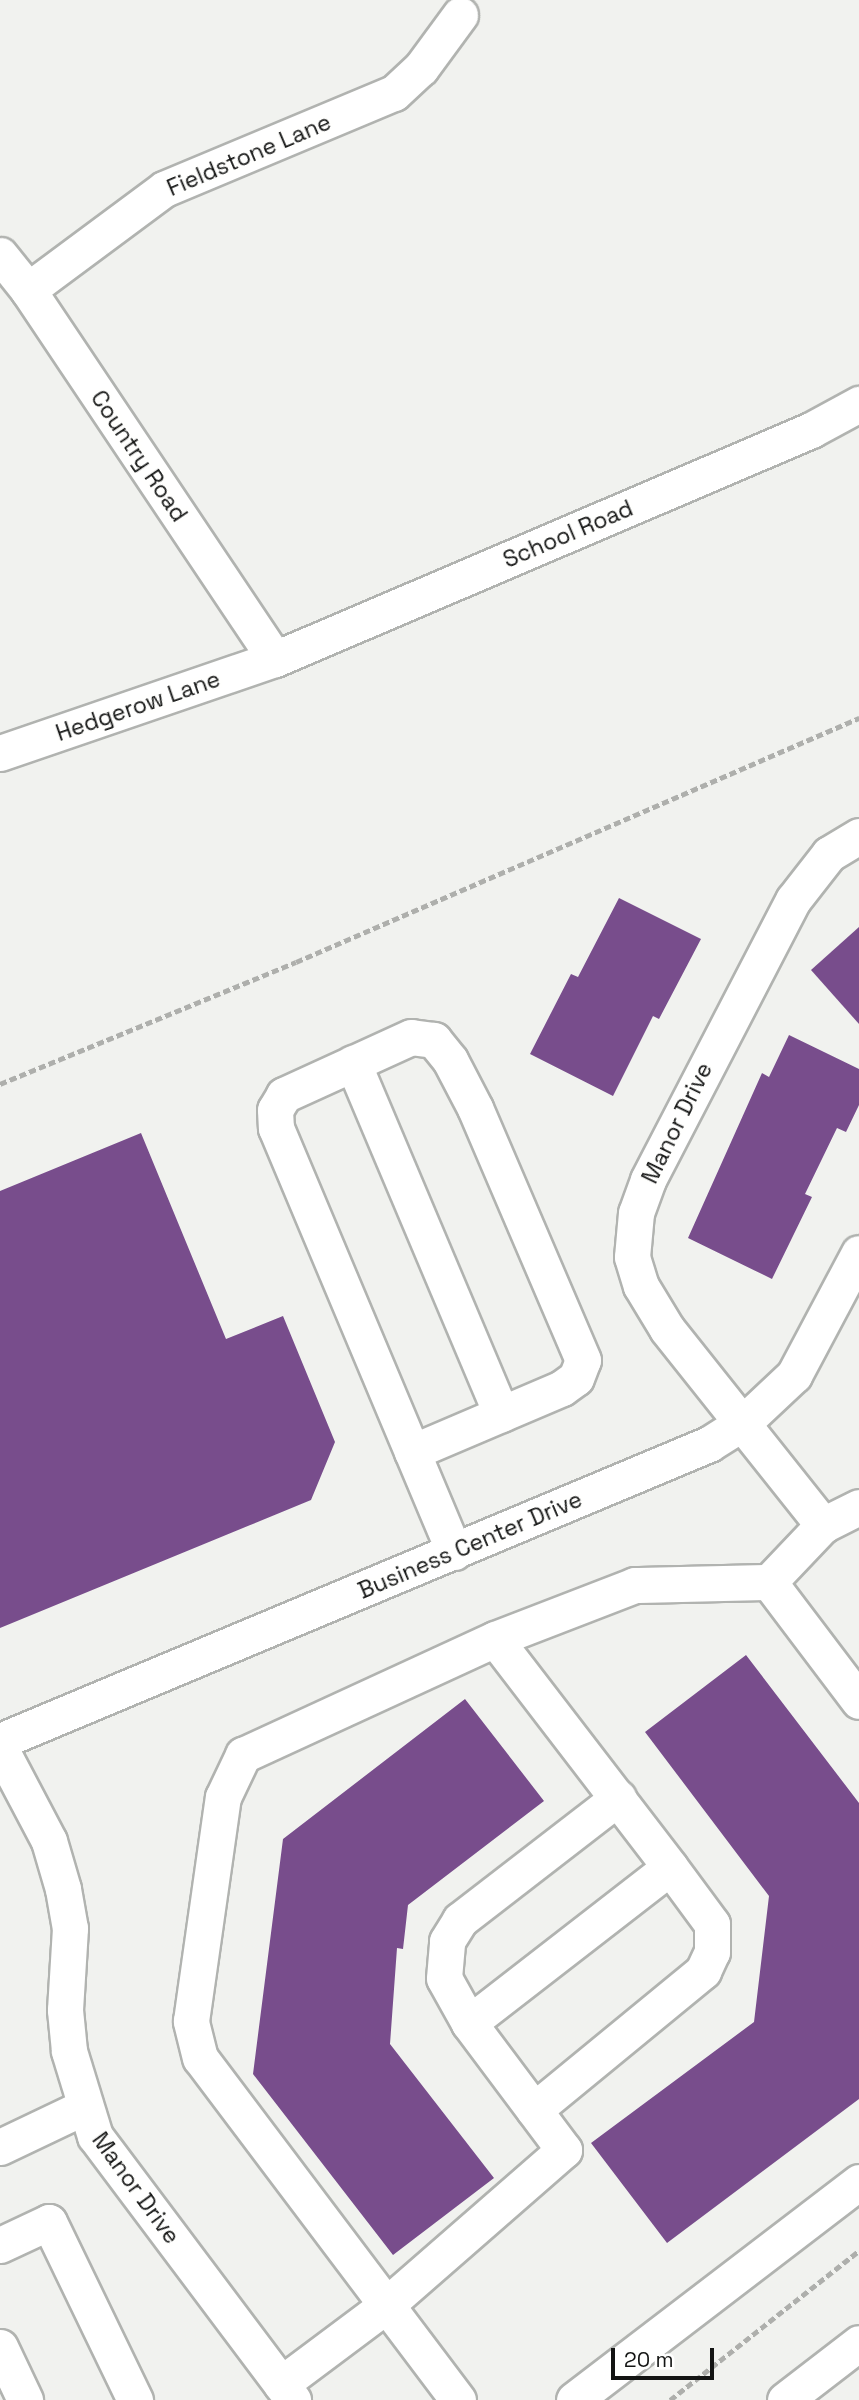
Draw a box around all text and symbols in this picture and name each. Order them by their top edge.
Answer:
street label: Fieldstone Lane [163,108,335,202]
street label: Country Road [85,385,193,527]
street label: School Road [499,494,637,574]
street label: Hedgerow Lane [52,665,224,747]
street label: Manor Drive [636,1058,718,1188]
street label: Business Center Drive [354,1485,586,1605]
street label: Manor Drive [86,2127,186,2249]
scale bar [614,2334,717,2378]
text: 20 m [624,2346,674,2373]

